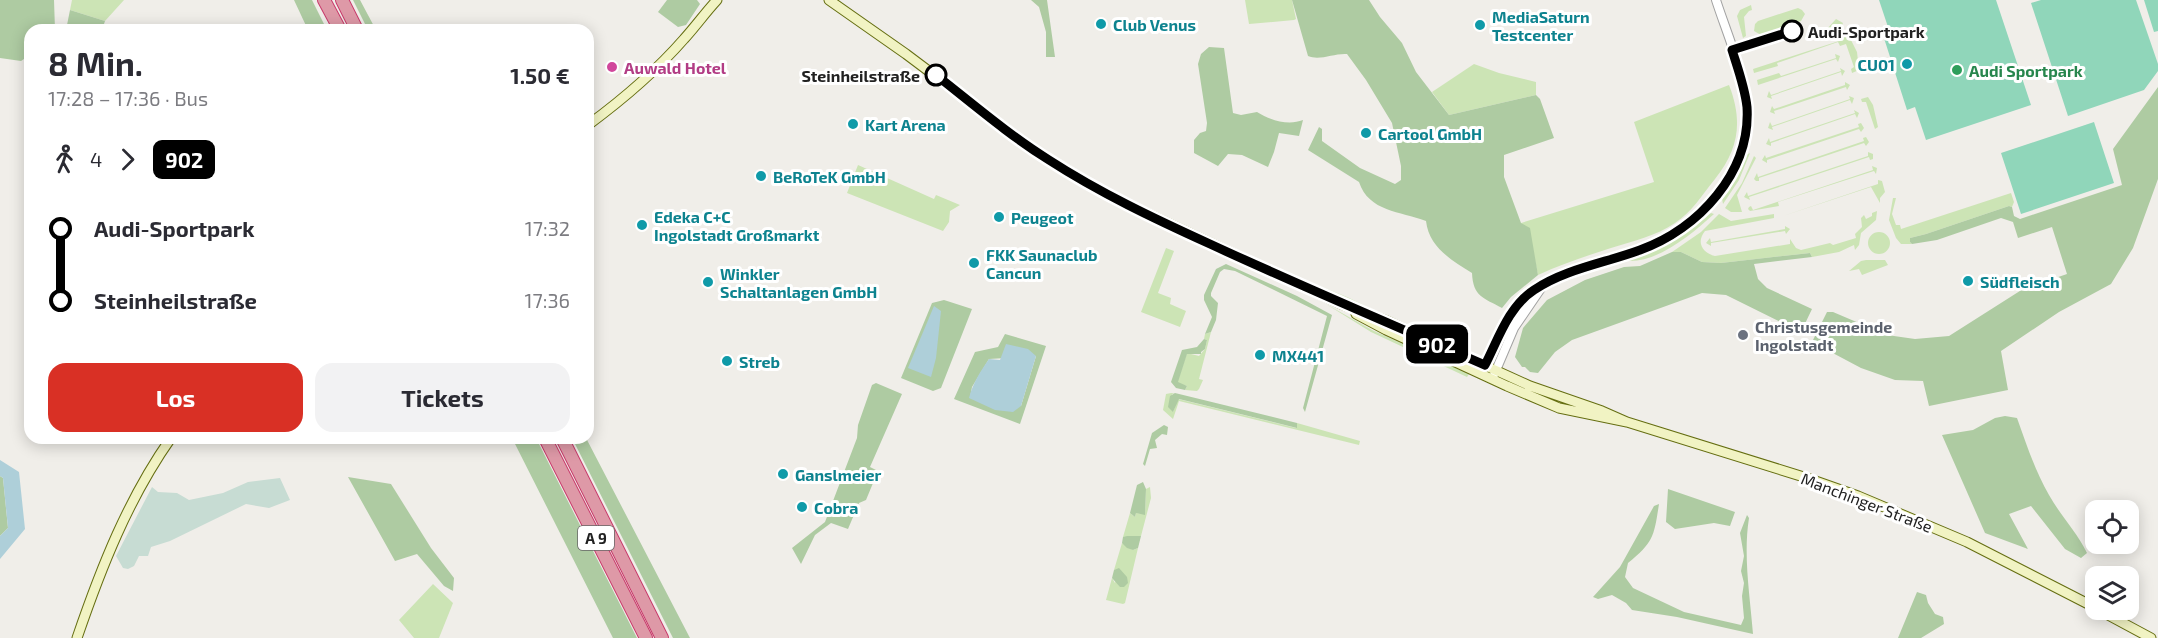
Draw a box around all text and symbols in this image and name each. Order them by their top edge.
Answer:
place label: MediaSaturn Testcenter [1492,7,1590,44]
place label: Club Venus [1113,15,1196,34]
marker: Club Venus [1094,17,1108,31]
marker: MediaSaturn Testcenter [1473,18,1487,32]
marker: Audi-Sportpark [1781,20,1803,42]
place label: Audi-Sportpark [1808,22,1925,41]
text: 8 Min. [48,43,143,83]
place label: CU01 [1858,55,1895,74]
marker: CU01 [1900,57,1914,71]
place label: Auwald Hotel [624,58,727,77]
marker: Auwald Hotel [605,60,619,74]
place label: Audi Sportpark [1969,61,2083,80]
text: 1.50 € [510,62,570,88]
marker: Audi Sportpark [1950,63,1964,77]
marker: Steinheilstraße [925,64,947,86]
place label: Steinheilstraße [801,66,920,85]
text: 17:28 – 17:36 · Bus [48,86,208,110]
place label: Kart Arena [865,115,946,134]
marker: Kart Arena [846,117,860,131]
place label: Cartool GmbH [1378,124,1482,143]
marker: Cartool GmbH [1359,126,1373,140]
icon: walk [48,143,81,176]
icon: forward [111,143,144,176]
text: 4 [90,147,102,171]
text: 902 [165,147,203,172]
place label: BeRoTeK GmbH [773,167,886,186]
marker: BeRoTeK GmbH [754,169,768,183]
place label: Edeka C+C Ingolstadt Großmarkt [654,207,820,244]
place label: Peugeot [1011,208,1074,227]
marker: Peugeot [992,210,1006,224]
text: Audi-Sportpark [94,215,255,241]
text: 17:32 [525,216,570,240]
marker: Edeka C+C Ingolstadt Großmarkt [635,218,649,232]
place label: FKK Saunaclub Cancun [986,245,1098,282]
marker: FKK Saunaclub Cancun [967,256,981,270]
place label: Winkler Schaltanlagen GmbH [720,264,877,301]
place label: Südfleisch [1980,272,2060,291]
marker: Südfleisch [1961,274,1975,288]
marker: Winkler Schaltanlagen GmbH [701,275,715,289]
text: Steinheilstraße [94,287,257,313]
text: 17:36 [525,288,570,312]
place label: Christusgemeinde Ingolstadt [1755,317,1892,354]
line badge: 902 [1402,324,1472,364]
marker: Christusgemeinde Ingolstadt [1736,328,1750,342]
text: 902 [1418,332,1456,357]
place label: MX441 [1272,346,1324,365]
marker: MX441 [1253,348,1267,362]
place label: Streb [739,352,780,371]
marker: Streb [720,354,734,368]
button: Los [48,363,303,432]
button: Tickets [315,363,570,432]
place label: Ganslmeier [795,465,881,484]
marker: Ganslmeier [776,467,790,481]
street label: Manchinger Straße [1799,468,1935,536]
place label: Cobra [814,498,858,517]
marker: Cobra [795,500,809,514]
map controls [2085,500,2139,620]
button: locate [2085,500,2139,554]
road number: A 9 [578,526,614,550]
button: layers [2085,566,2139,620]

